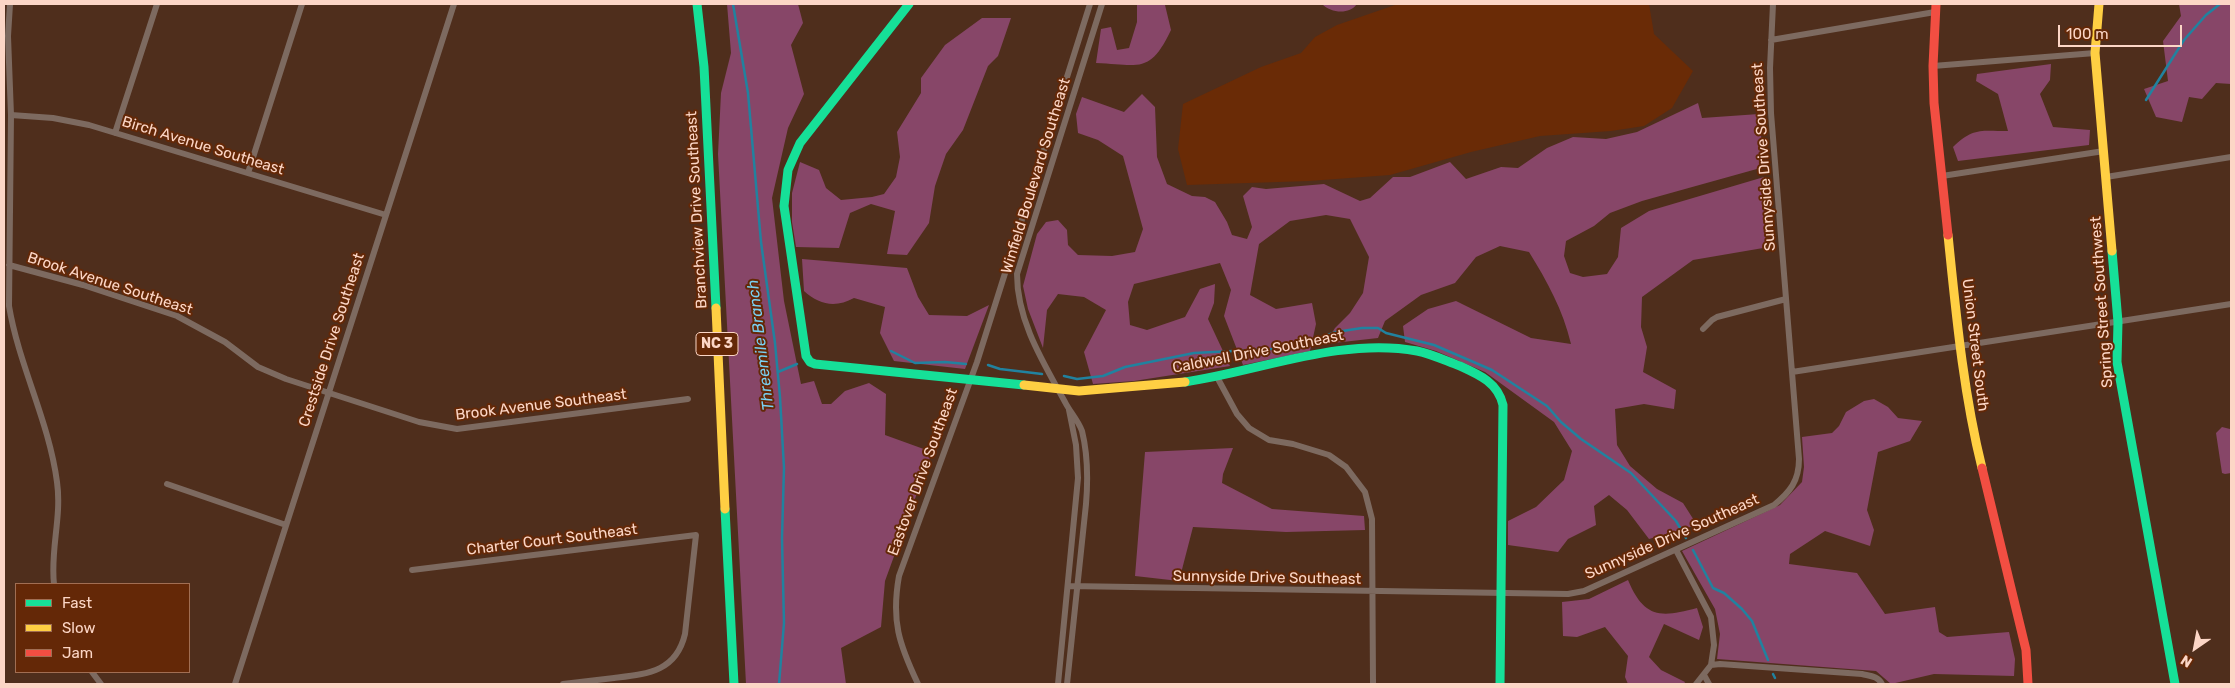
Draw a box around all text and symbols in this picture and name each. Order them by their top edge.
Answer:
scale bar [2060,15,2184,47]
text: 100 m [2066,25,2108,43]
street label: Sunnyside Drive Southeast [1748,62,1780,252]
street label: Winfield Boulevard Southeast [998,76,1074,276]
street label: Branchview Drive Southeast [683,111,711,309]
street label: Birch Avenue Southeast [120,113,286,179]
street label: Spring Street Southwest [2087,216,2117,388]
street label: Brook Avenue Southeast [25,249,195,319]
street label: Crestside Drive Southeast [295,251,369,429]
water label: Threemile Branch [743,278,779,412]
street label: Union Street South [1958,278,1992,412]
street label: Caldwell Drive Southeast [1171,327,1345,377]
road number: NC 3 [696,332,738,356]
street label: Brook Avenue Southeast [454,386,628,424]
street label: Eastover Drive Southeast [884,386,962,558]
street label: Sunnyside Drive Southeast [1582,490,1762,584]
street label: Charter Court Southeast [466,521,638,559]
street label: Sunnyside Drive Southeast [1173,567,1361,589]
legend [15,583,190,673]
text: Fast [62,594,92,612]
text: Slow [62,619,95,637]
north arrow [2170,623,2220,673]
text: Jam [62,644,93,662]
text: N [2178,651,2195,671]

